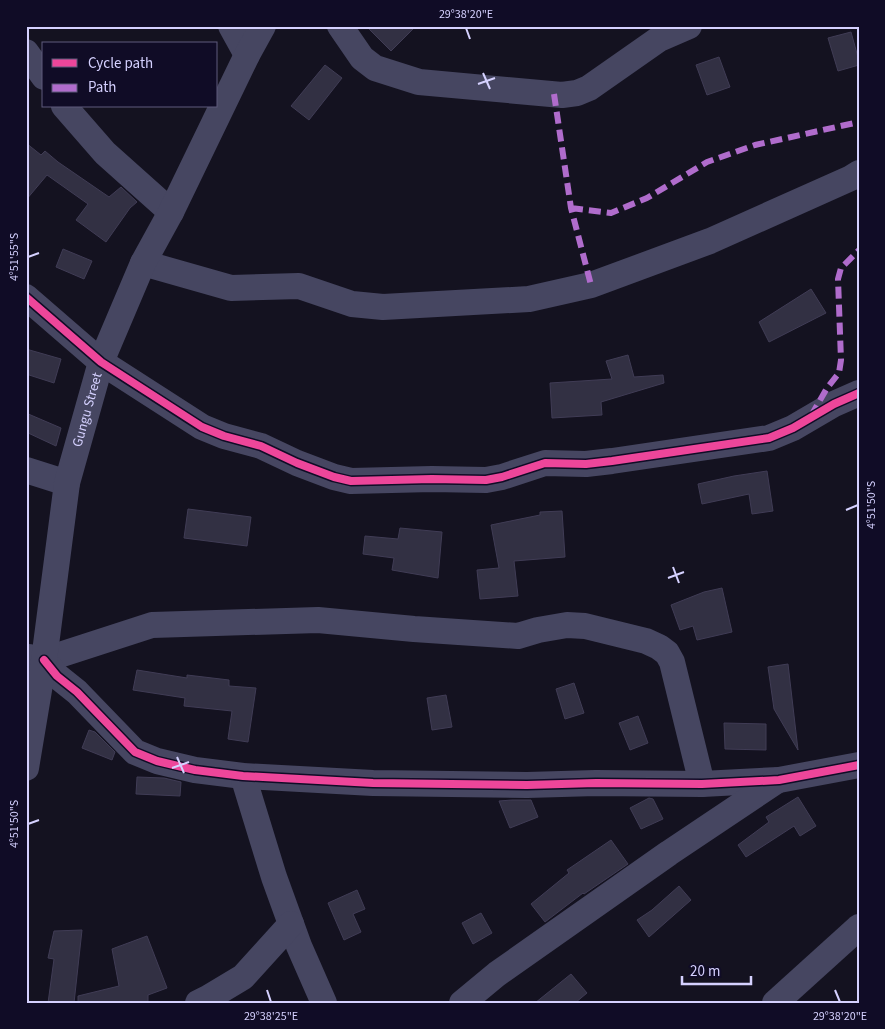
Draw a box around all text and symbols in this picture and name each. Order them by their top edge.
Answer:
text: 29°38'20"E [439,6,493,23]
legend [42,42,218,108]
text: Cycle path [88,53,153,74]
text: Path [88,77,116,98]
text: 4°51'55"S [6,233,23,281]
street label: Gungu Street [68,370,108,449]
text: 4°51'50"S [863,481,880,529]
text: 4°51'50"S [6,800,23,848]
scale bar [682,954,751,986]
text: 20 m [690,961,720,982]
text: 29°38'25"E [244,1008,298,1025]
text: 29°38'20"E [813,1008,867,1025]

